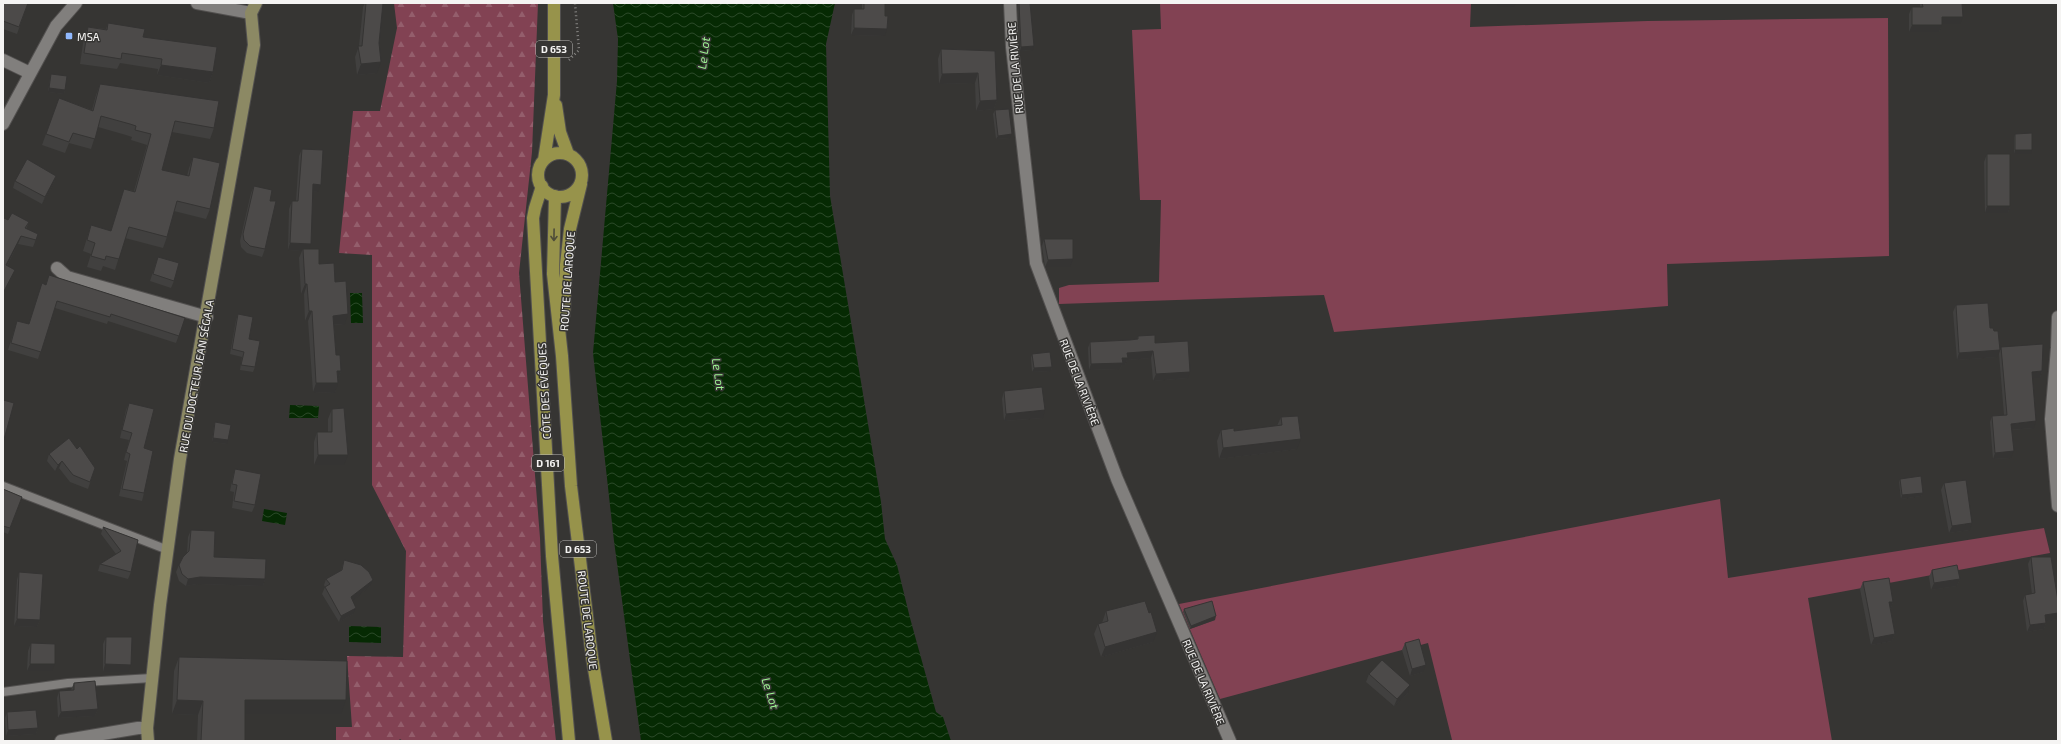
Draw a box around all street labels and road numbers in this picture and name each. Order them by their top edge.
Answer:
street label: RUE DE LA RIVIÈRE [1005,22,1025,114]
road number: D 653 [536,41,572,57]
street label: ROUTE DE LAROQUE [557,231,578,331]
street label: RUE DU DOCTEUR JEAN SÉGALA [176,298,216,454]
street label: RUE DE LA RIVIÈRE [1057,337,1103,427]
street label: CÔTE DES ÉVÊQUES [535,342,554,439]
road number: D 161 [532,455,564,471]
road number: D 653 [560,541,596,557]
street label: ROUTE DE LAROQUE [574,570,601,670]
street label: RUE DE LA RIVIÈRE [1180,637,1228,727]

